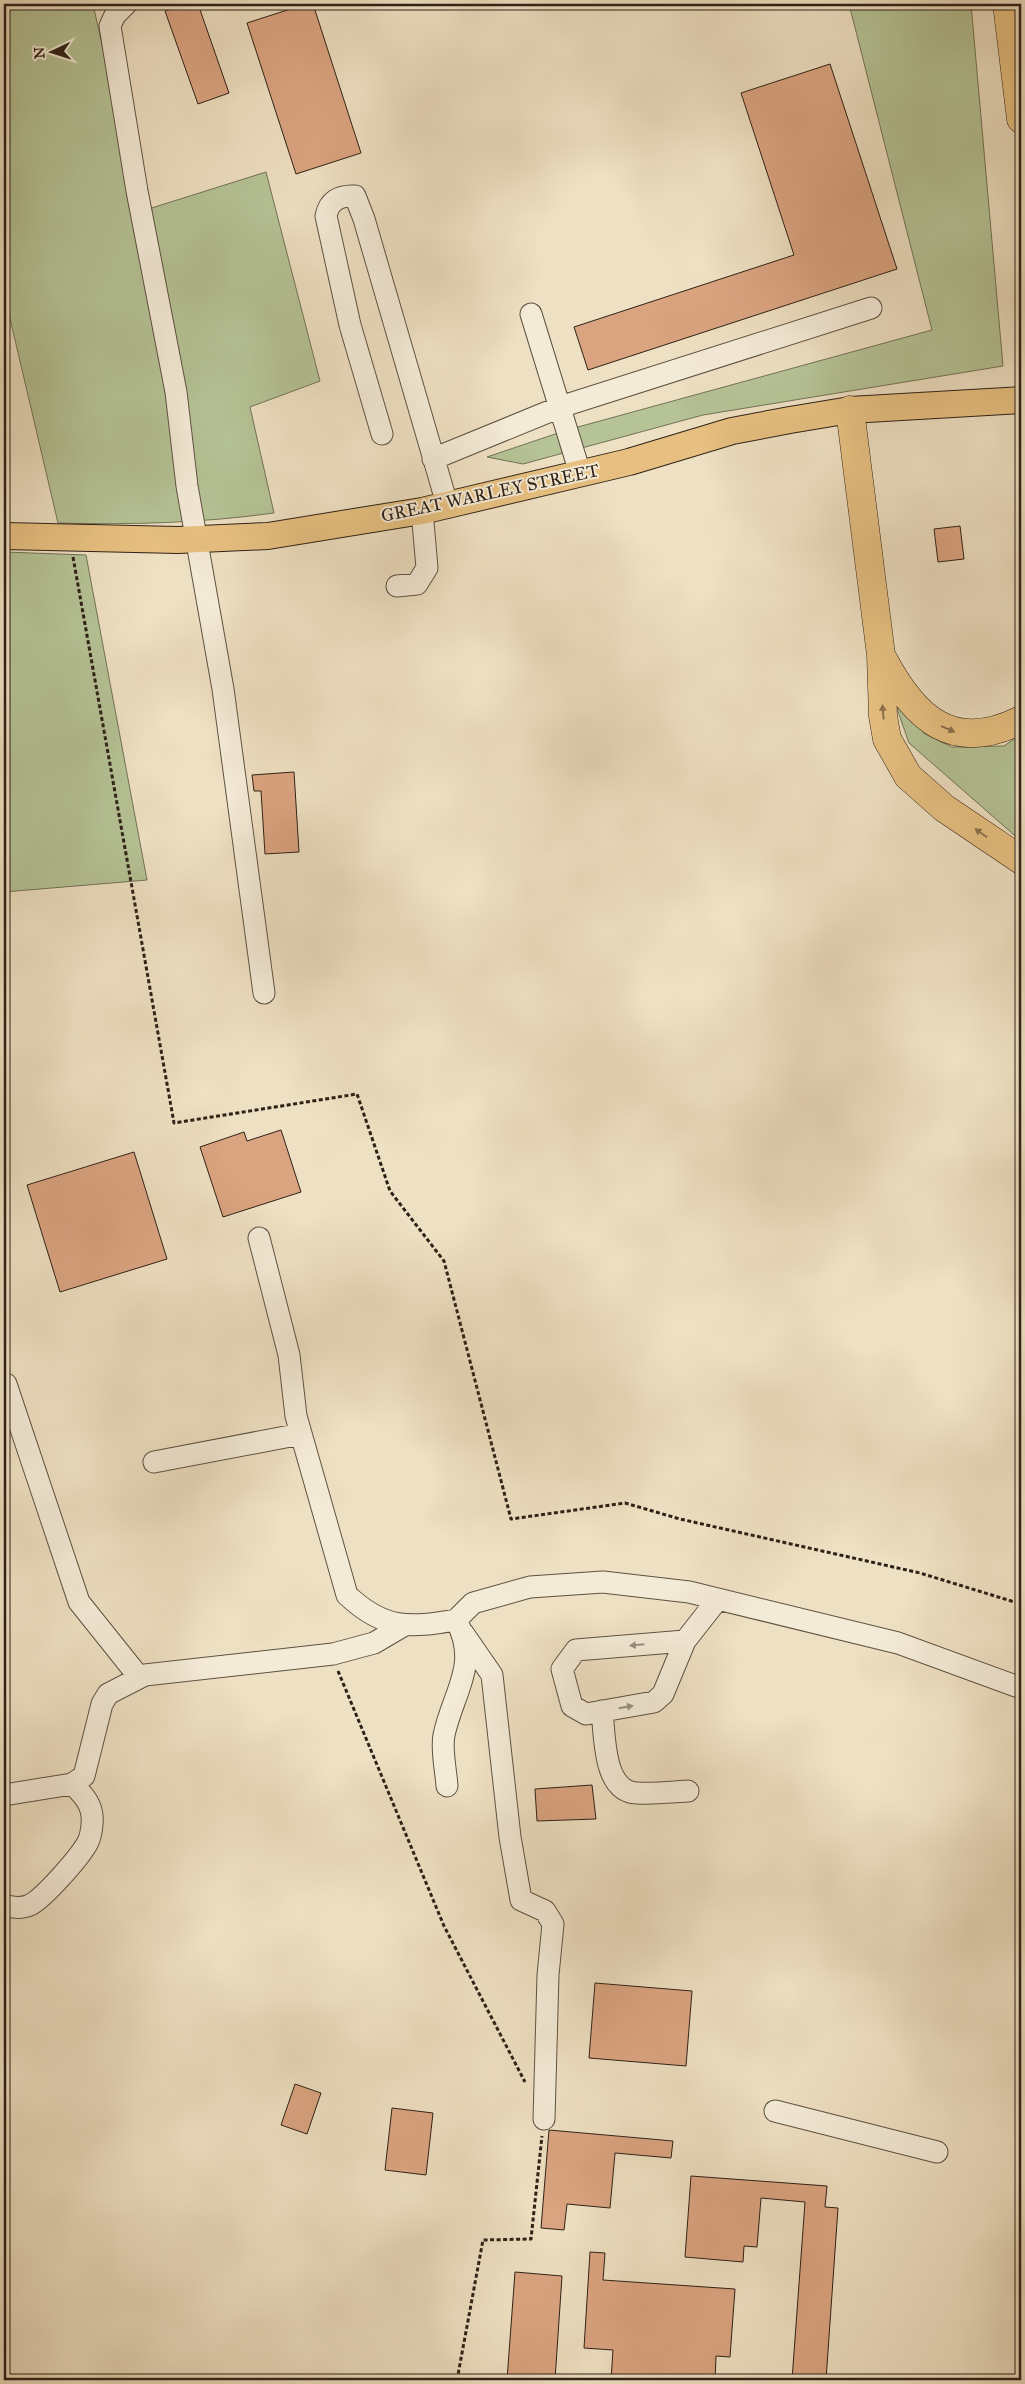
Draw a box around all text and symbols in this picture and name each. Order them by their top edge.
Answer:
north arrow [28,28,78,78]
text: N [31,46,48,59]
street label: GREAT WARLEY STREET [379,459,601,527]
one-way arrow [879,703,887,719]
one-way arrow [941,725,956,733]
one-way arrow [974,828,987,838]
one-way arrow [629,1641,645,1649]
one-way arrow [619,1703,635,1711]

